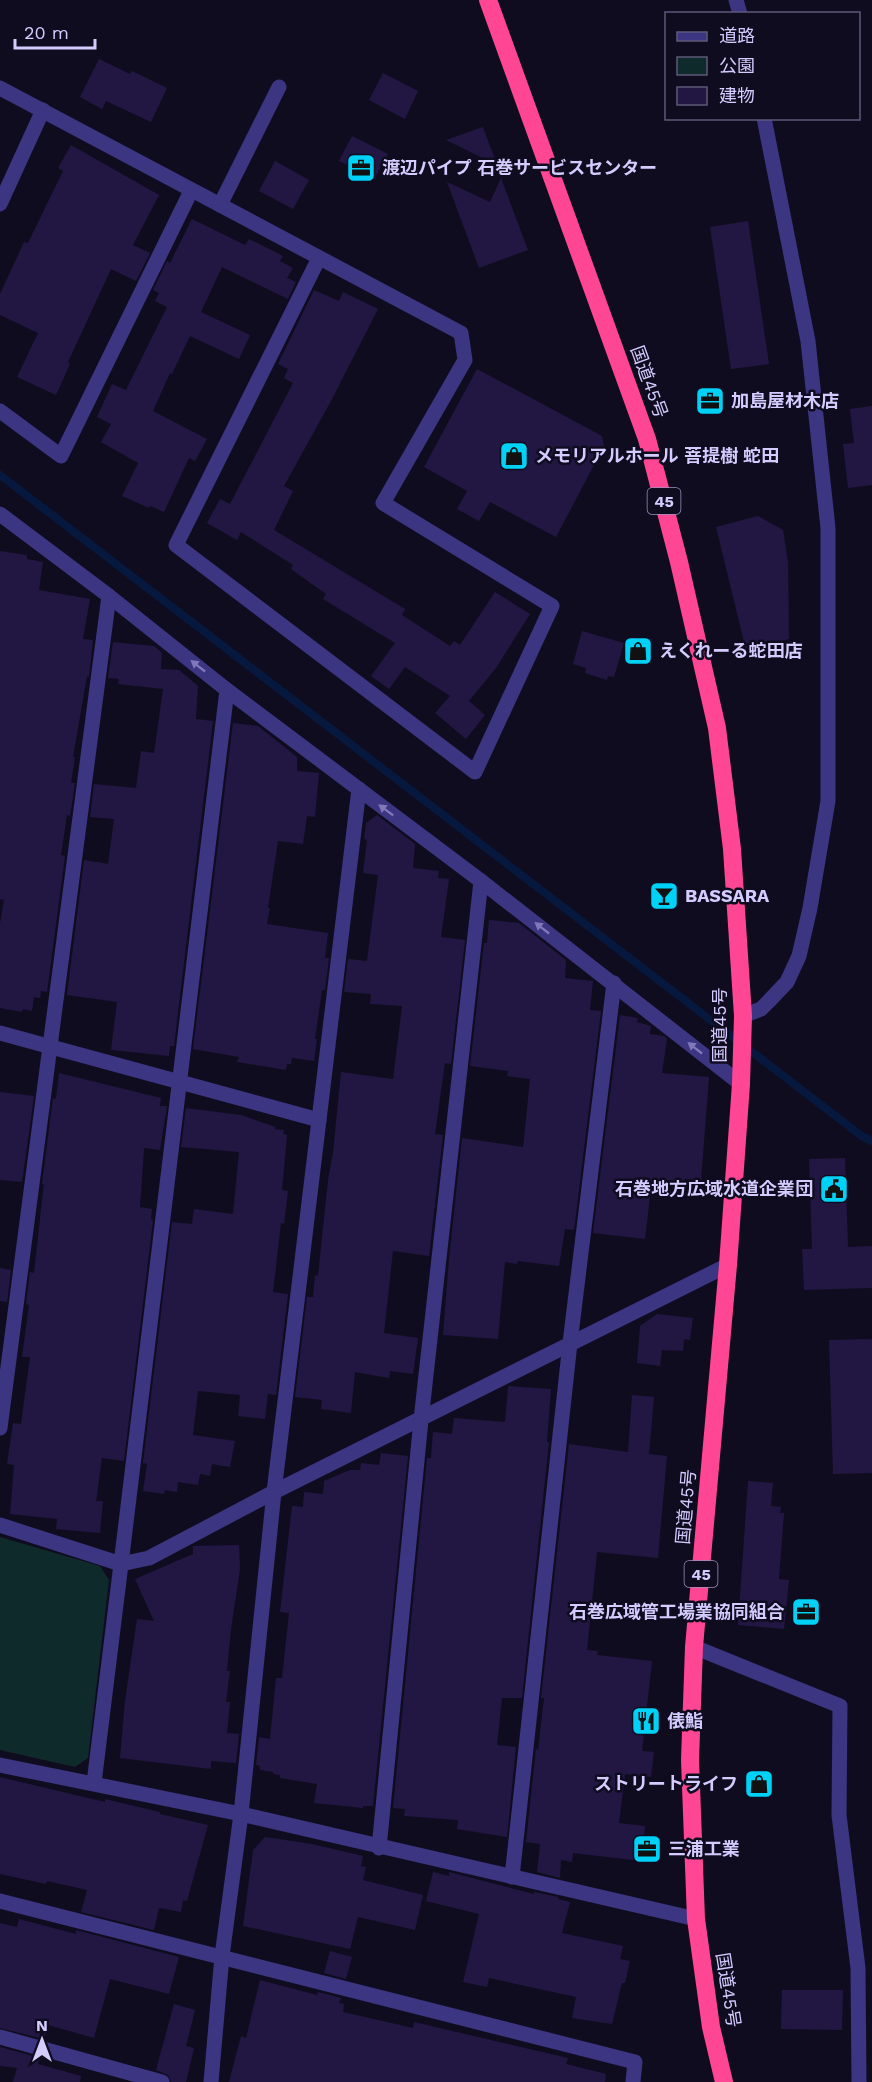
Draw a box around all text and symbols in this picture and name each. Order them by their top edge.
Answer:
scale bar [15,12,94,50]
legend [665,12,860,120]
text: 20 m [24,22,69,43]
text: 道路 [719,25,755,46]
text: 公園 [719,55,755,76]
text: 建物 [719,85,755,106]
office icon: 渡辺パイプ 石巻サービスセンター [345,152,377,184]
place label: 渡辺パイプ 石巻サービスセンター [382,157,657,178]
street label: 国道45号 [627,343,672,421]
office icon: 加島屋材木店 [694,385,726,417]
place label: 加島屋材木店 [731,390,839,411]
shop icon: メモリアルホール 菩提樹 蛇田 [498,440,530,472]
place label: メモリアルホール 菩提樹 蛇田 [535,445,779,466]
road number: 45 [648,488,680,514]
shop icon: えくれーる蛇田店 [622,635,654,667]
place label: えくれーる蛇田店 [659,640,802,661]
one-way arrow [190,660,206,673]
one-way arrow [379,804,395,816]
bar icon: BASSARA [648,880,680,912]
place label: BASSARA [685,885,770,906]
one-way arrow [534,921,550,934]
street label: 国道45号 [709,987,730,1063]
one-way arrow [687,1042,703,1055]
public building icon: 石巻地方広域水道企業団 [818,1173,850,1205]
place label: 石巻地方広域水道企業団 [615,1178,813,1199]
street label: 国道45号 [672,1468,699,1545]
road number: 45 [684,1561,718,1587]
office icon: 石巻広域管工場業協同組合 [790,1596,822,1628]
place label: 石巻広域管工場業協同組合 [569,1601,785,1622]
restaurant icon: 俵鮨 [630,1705,662,1737]
place label: 俵鮨 [667,1710,703,1731]
shop icon: ストリートライフ [743,1768,775,1800]
place label: ストリートライフ [594,1773,738,1794]
office icon: 三浦工業 [631,1833,663,1865]
place label: 三浦工業 [668,1838,740,1859]
street label: 国道45号 [712,1951,745,2029]
north arrow [12,2010,72,2070]
text: N [36,2016,48,2035]

